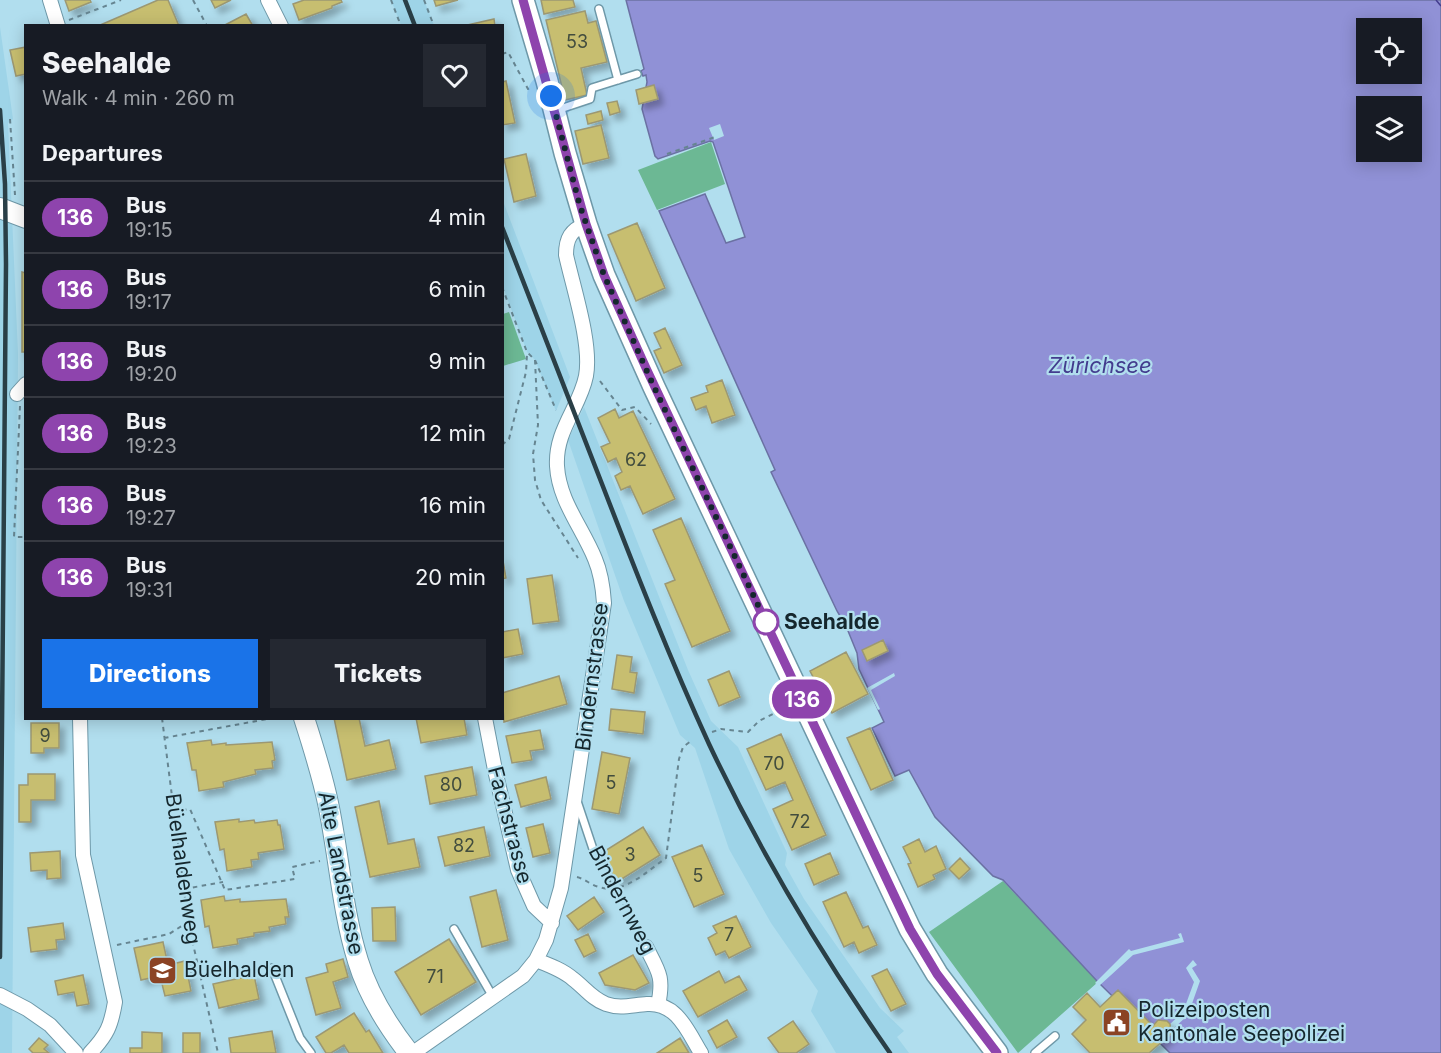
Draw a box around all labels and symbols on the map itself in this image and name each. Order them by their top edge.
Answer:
house number: 53 [566,31,588,52]
your location [536,81,566,111]
water label: Zürichsee [1048,352,1152,378]
house number: 62 [625,449,647,470]
street label: Bindernstrasse [570,601,613,752]
marker: Seehalde [753,609,779,635]
place label: Seehalde [784,609,879,634]
line badge: 136 [768,680,836,718]
house number: 9 [39,725,51,746]
house number: 70 [763,753,785,774]
street label: Fachstrasse [483,764,538,886]
house number: 5 [606,772,616,793]
house number: 80 [440,774,462,795]
street label: Alte Landstrasse [313,789,370,957]
street label: Büelhaldenweg [161,792,206,946]
house number: 72 [789,811,811,832]
house number: 82 [453,835,475,856]
street label: Bindernweg [583,841,661,958]
house number: 3 [624,844,636,865]
house number: 5 [693,865,703,886]
house number: 7 [724,924,734,945]
school or university icon: Büelhalden [147,954,179,986]
place label: Büelhalden [184,957,294,982]
house number: 71 [426,966,444,987]
place label: Polizeiposten Kantonale Seepolizei [1138,997,1345,1046]
public building icon: Polizeiposten Kantonale Seepolizei [1101,1006,1133,1038]

